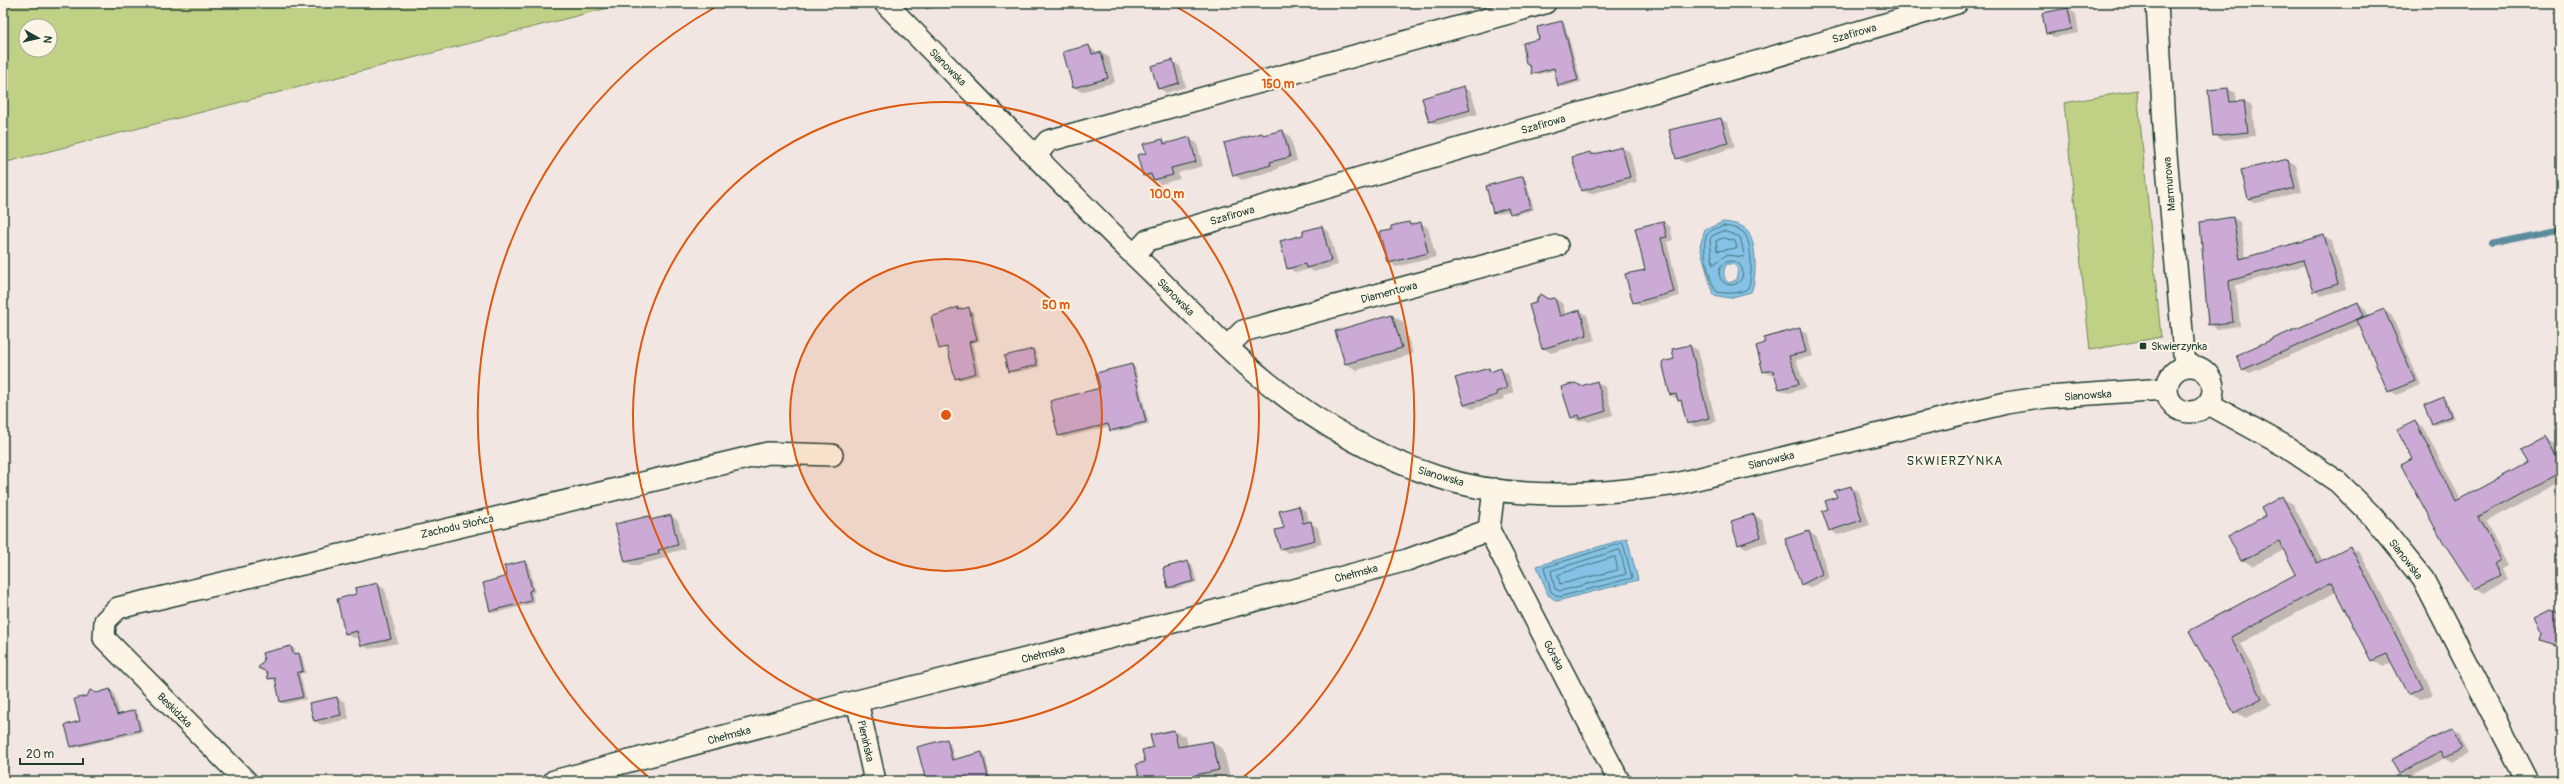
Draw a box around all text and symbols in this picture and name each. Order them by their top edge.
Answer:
north arrow [18,18,58,58]
street label: Szafirowa [1830,21,1878,46]
text: N [40,35,54,44]
street label: Sianowska [926,46,969,89]
text: 150 m [1262,77,1295,92]
street label: Szafirowa [1519,112,1567,137]
street label: Marmurowa [2161,156,2178,212]
text: 100 m [1150,187,1185,202]
street label: Szafirowa [1208,203,1256,228]
street label: Sianowska [1154,276,1197,319]
street label: Diamentowa [1360,279,1419,306]
text: 50 m [1042,298,1070,313]
place label: Skwierzynka [2151,340,2207,353]
marker: Skwierzynka [2138,341,2148,351]
street label: Sianowska [2064,387,2112,404]
centre of rings [939,408,953,422]
street label: Sianowska [1747,448,1796,473]
district label: SKWIERZYNKA [1907,453,2003,469]
street label: Sianowska [1416,464,1465,489]
street label: Zachodu Słońca [419,512,495,541]
street label: Sianowska [2386,537,2425,582]
street label: Chełmska [1333,561,1379,585]
street label: Górska [1540,638,1567,672]
street label: Chełmska [1020,643,1066,666]
street label: Beskidzka [155,690,195,730]
street label: Pienińska [854,719,877,763]
street label: Chełmska [706,723,752,747]
scale bar [20,740,83,766]
text: 20 m [26,747,55,762]

